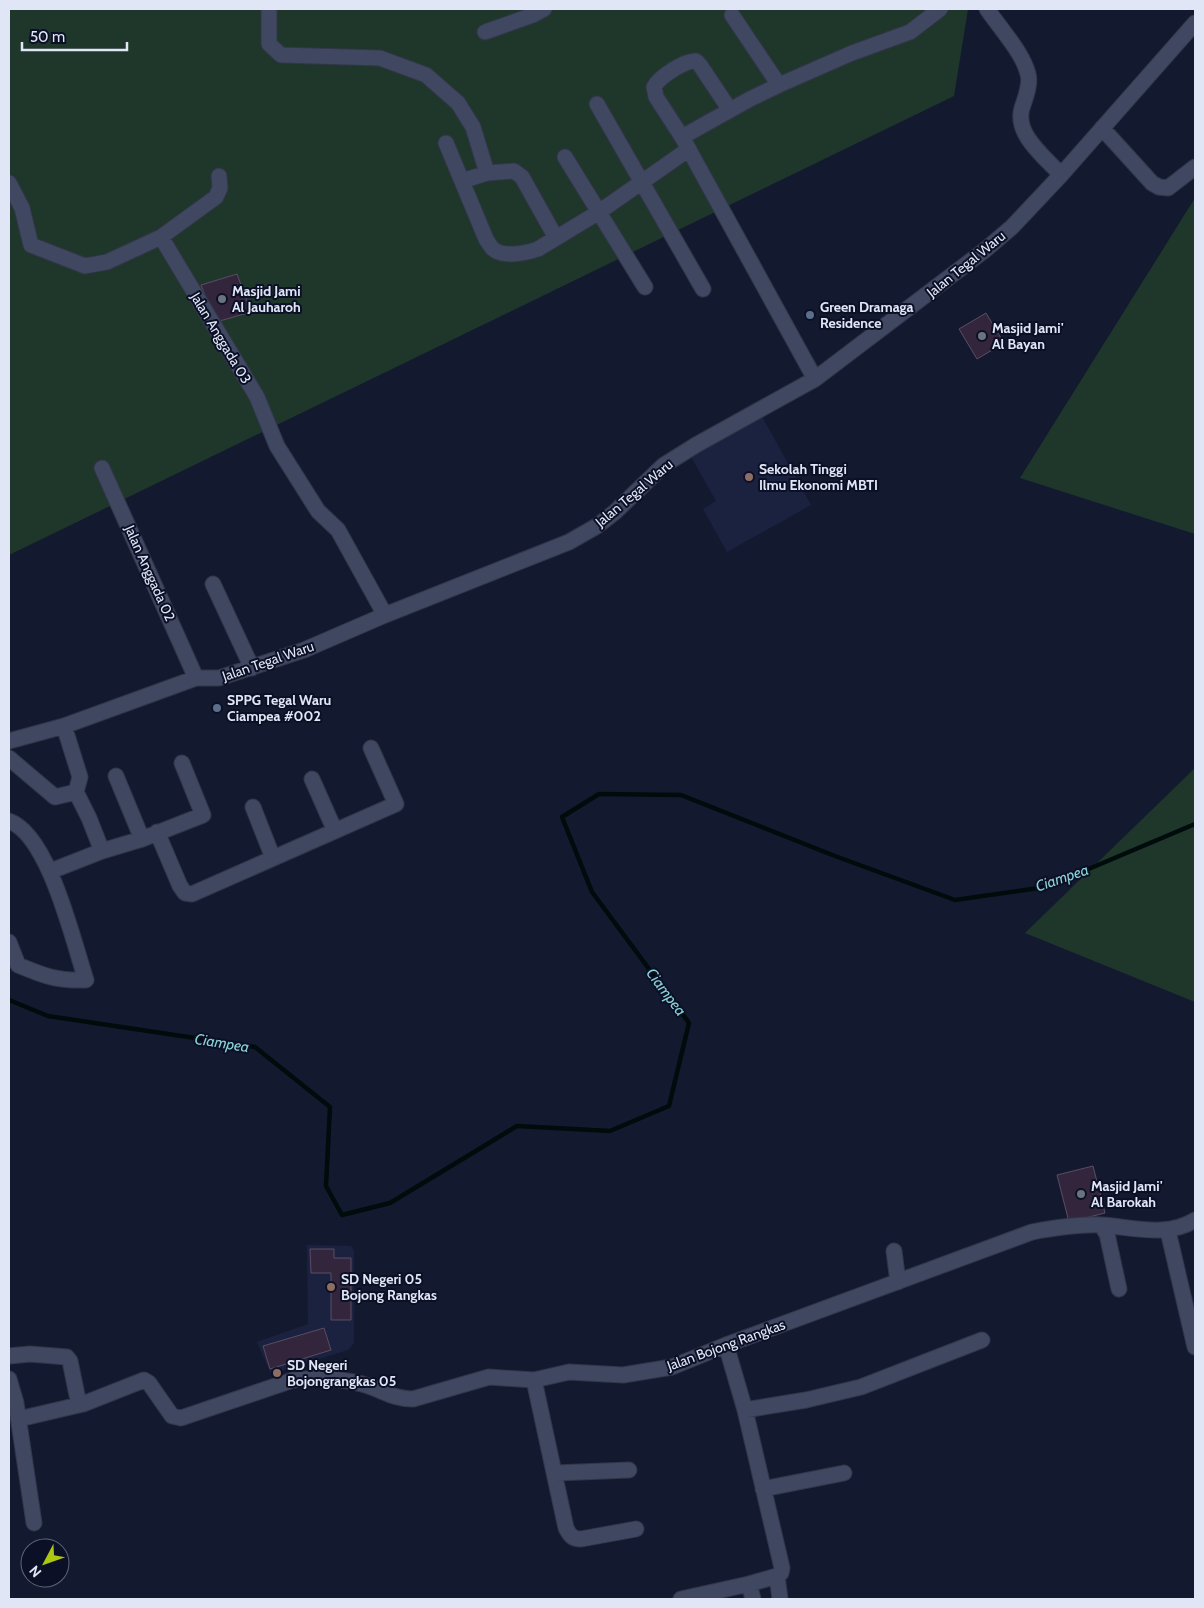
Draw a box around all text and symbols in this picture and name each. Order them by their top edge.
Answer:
scale bar [22,20,128,52]
text: 50 m [30,28,65,46]
street label: Jalan Tegal Waru [922,227,1009,302]
place label: Masjid Jami Al Jauharoh [232,282,301,316]
street label: Jalan Anggada 03 [186,288,255,387]
marker: Masjid Jami Al Jauharoh [216,293,228,305]
place label: Green Dramaga Residence [820,298,914,332]
marker: Green Dramaga Residence [804,309,816,321]
place label: Masjid Jami' Al Bayan [992,319,1064,353]
marker: Masjid Jami' Al Bayan [976,330,988,342]
street label: Jalan Tegal Waru [591,455,677,531]
place label: Sekolah Tinggi Ilmu Ekonomi MBTI [759,460,878,494]
marker: Sekolah Tinggi Ilmu Ekonomi MBTI [743,471,755,483]
street label: Jalan Anggada 02 [120,521,179,624]
street label: Jalan Tegal Waru [219,637,316,685]
place label: SPPG Tegal Waru Ciampea #002 [227,691,331,725]
marker: SPPG Tegal Waru Ciampea #002 [211,702,223,714]
water label: Ciampea [1033,861,1091,895]
water label: Ciampea [642,965,690,1019]
water label: Ciampea [193,1030,251,1056]
place label: Masjid Jami' Al Barokah [1091,1177,1163,1211]
marker: Masjid Jami' Al Barokah [1075,1188,1087,1200]
place label: SD Negeri 05 Bojong Rangkas [341,1270,437,1304]
marker: SD Negeri 05 Bojong Rangkas [325,1281,337,1293]
street label: Jalan Bojong Rangkas [664,1315,788,1375]
place label: SD Negeri Bojongrangkas 05 [287,1356,396,1390]
marker: SD Negeri Bojongrangkas 05 [271,1367,283,1379]
north arrow [20,1538,70,1588]
text: N [25,1562,45,1581]

